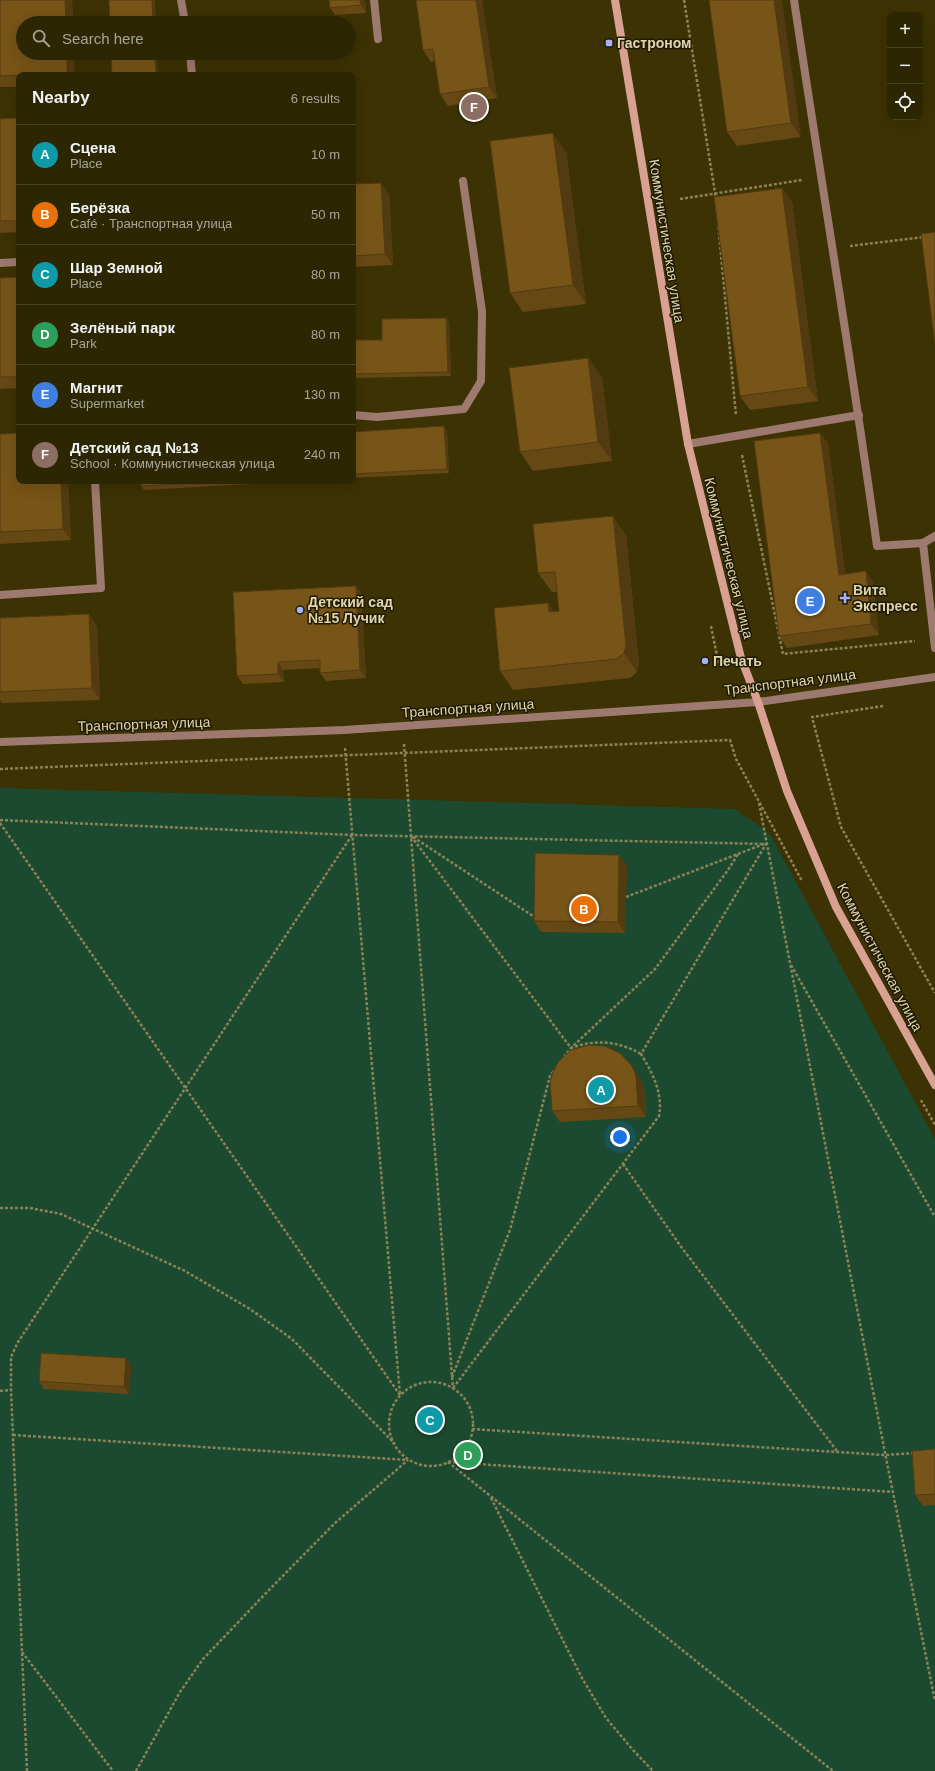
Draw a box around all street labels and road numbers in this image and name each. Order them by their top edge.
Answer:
street label: Коммунистическая улица [646,158,688,324]
street label: Коммунистическая улица [701,476,757,640]
street label: Транспортная улица [723,666,857,698]
street label: Транспортная улица [401,695,535,721]
street label: Транспортная улица [77,714,211,734]
street label: Коммунистическая улица [834,880,926,1034]

